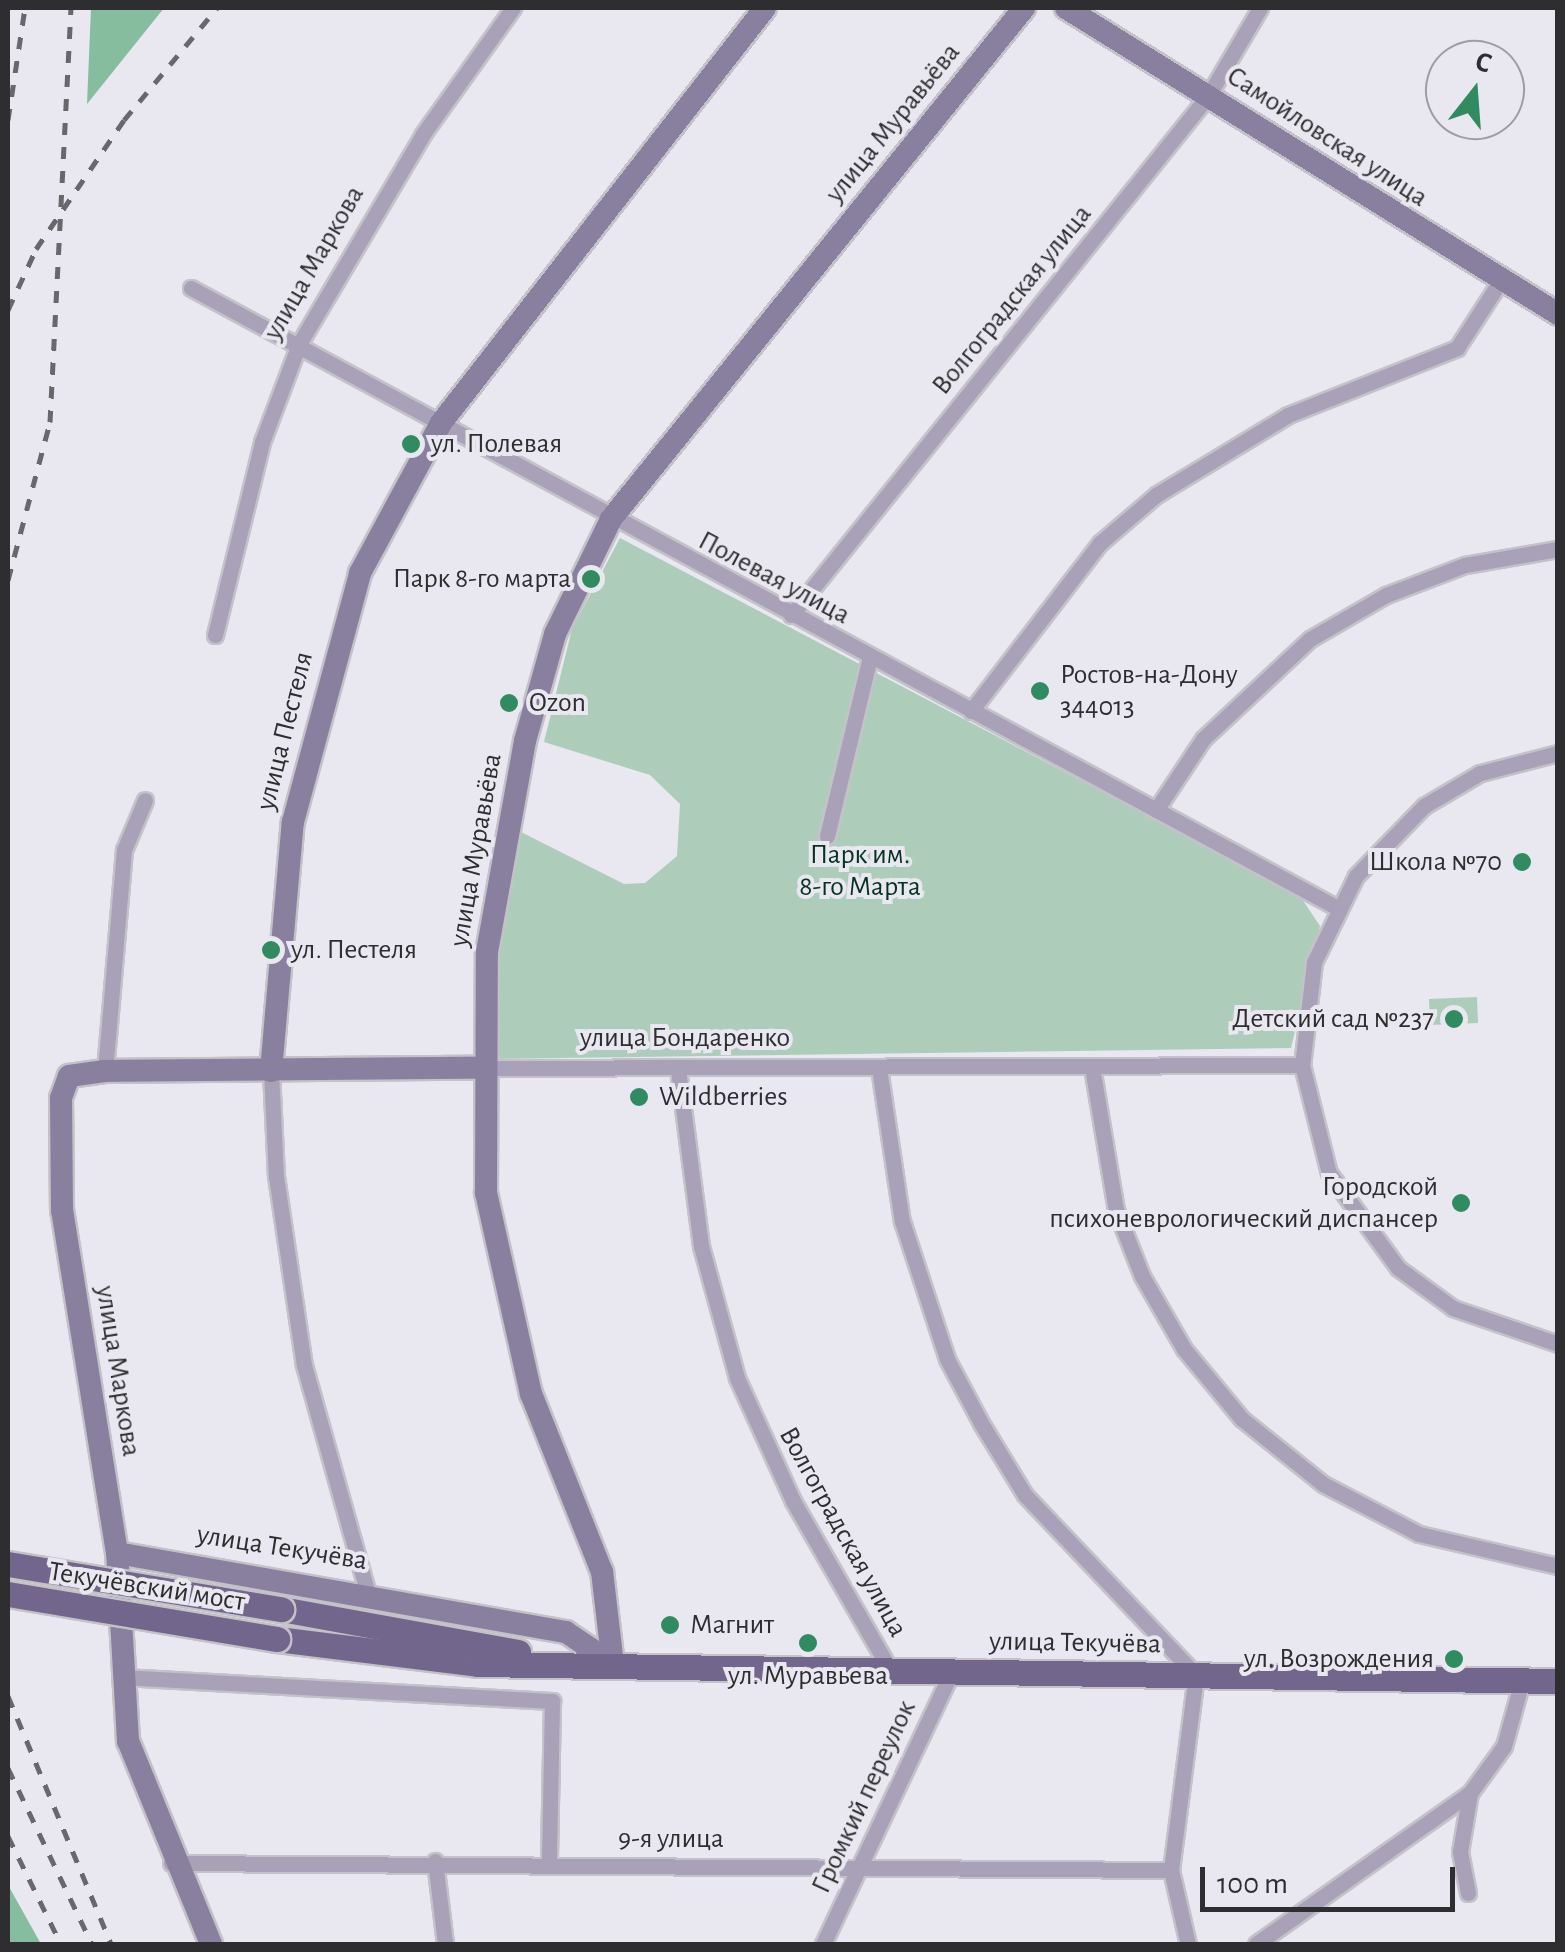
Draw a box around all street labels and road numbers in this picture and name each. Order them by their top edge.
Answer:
street label: улица Муравьёва [818,36,968,210]
street label: Самойловская улица [1220,59,1434,215]
street label: улица Маркова [256,180,372,346]
street label: Волгоградская улица [925,198,1099,402]
street label: Полевая улица [692,524,856,632]
street label: улица Пестеля [249,648,321,814]
street label: улица Муравьёва [442,751,510,949]
street label: улица Бондаренко [580,1021,790,1055]
street label: улица Маркова [88,1283,148,1459]
street label: Волгоградская улица [771,1421,915,1643]
street label: улица Текучёва [194,1518,370,1578]
street label: Текучёвский мост [47,1555,247,1619]
street label: улица Текучёва [989,1625,1161,1661]
street label: Громкий переулок [805,1695,923,1899]
street label: 9-я улица [618,1822,724,1856]

